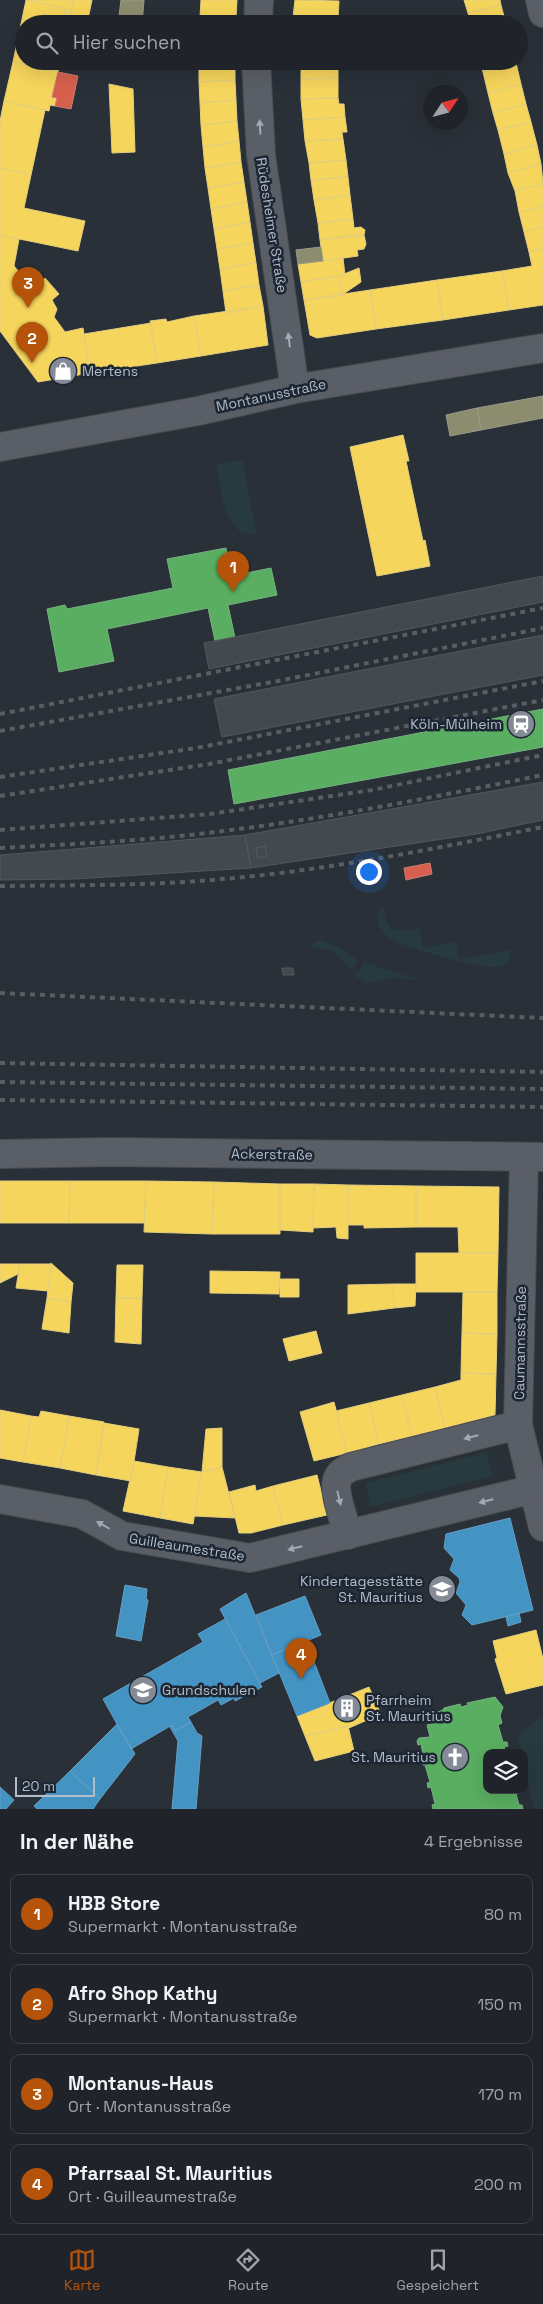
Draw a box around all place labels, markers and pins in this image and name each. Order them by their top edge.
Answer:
pin: 3 [12,267,44,308]
pin: 2 [16,322,48,363]
shop icon: Mertens [48,356,78,386]
place label: Mertens [82,362,138,380]
pin: 1 [217,551,249,592]
station icon: Köln-Mülheim [506,709,536,739]
place label: Köln-Mülheim [410,715,502,733]
place label: Kindertagesstätte St. Mauritius [300,1572,423,1606]
school or university icon: Kindertagesstätte St. Mauritius [427,1574,457,1604]
pin: 4 [285,1638,317,1679]
school or university icon: Grundschulen [128,1675,158,1705]
place label: Grundschulen [162,1681,256,1699]
place label: Pfarrheim St. Mauritius [366,1691,451,1725]
building icon: Pfarrheim St. Mauritius [332,1693,362,1723]
church icon: St. Mauritius [440,1742,470,1772]
place label: St. Mauritius [351,1748,436,1766]

